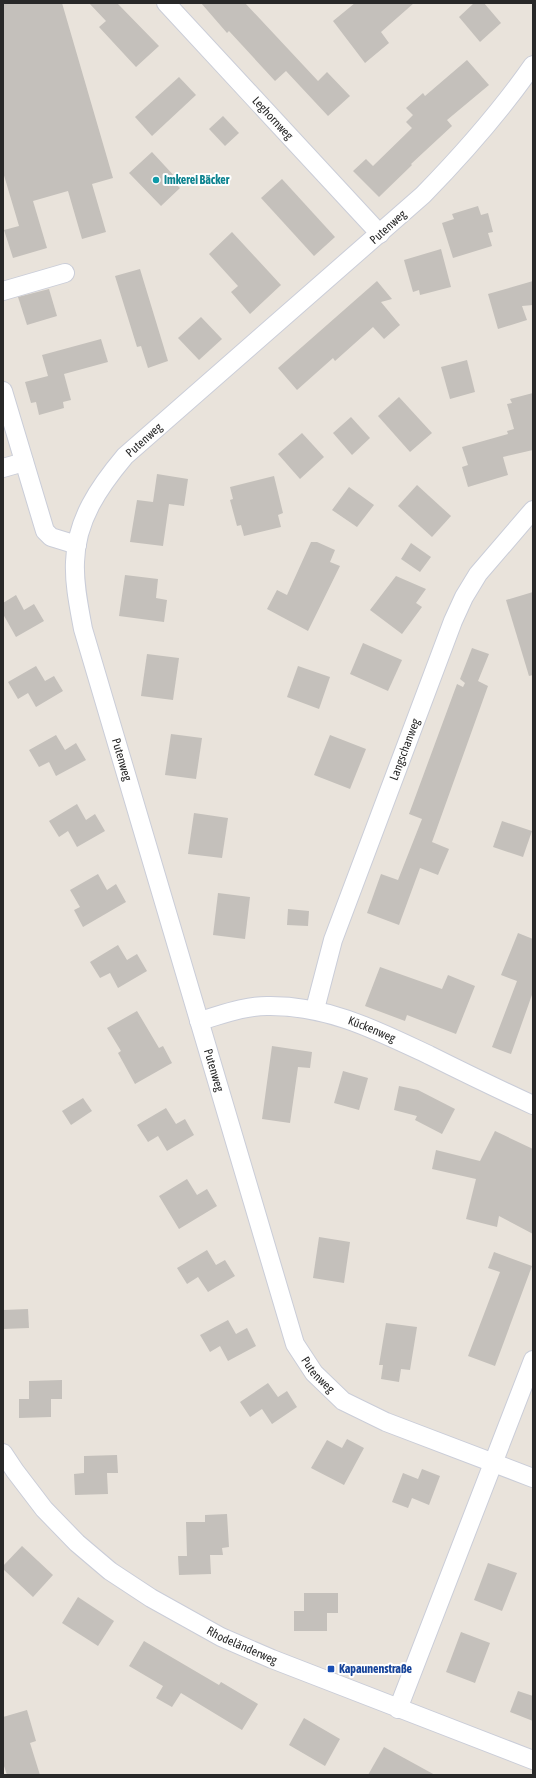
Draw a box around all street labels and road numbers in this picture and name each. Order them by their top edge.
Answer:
street label: Leghornweg [249,94,297,143]
street label: Putenweg [367,207,410,247]
street label: Putenweg [123,420,166,460]
street label: Langschanweg [387,716,423,782]
street label: Putenweg [109,736,135,783]
street label: Kückenweg [346,1013,398,1046]
street label: Putenweg [201,1047,227,1094]
street label: Putenweg [298,1354,338,1396]
street label: Rhodeländerweg [204,1624,280,1668]

